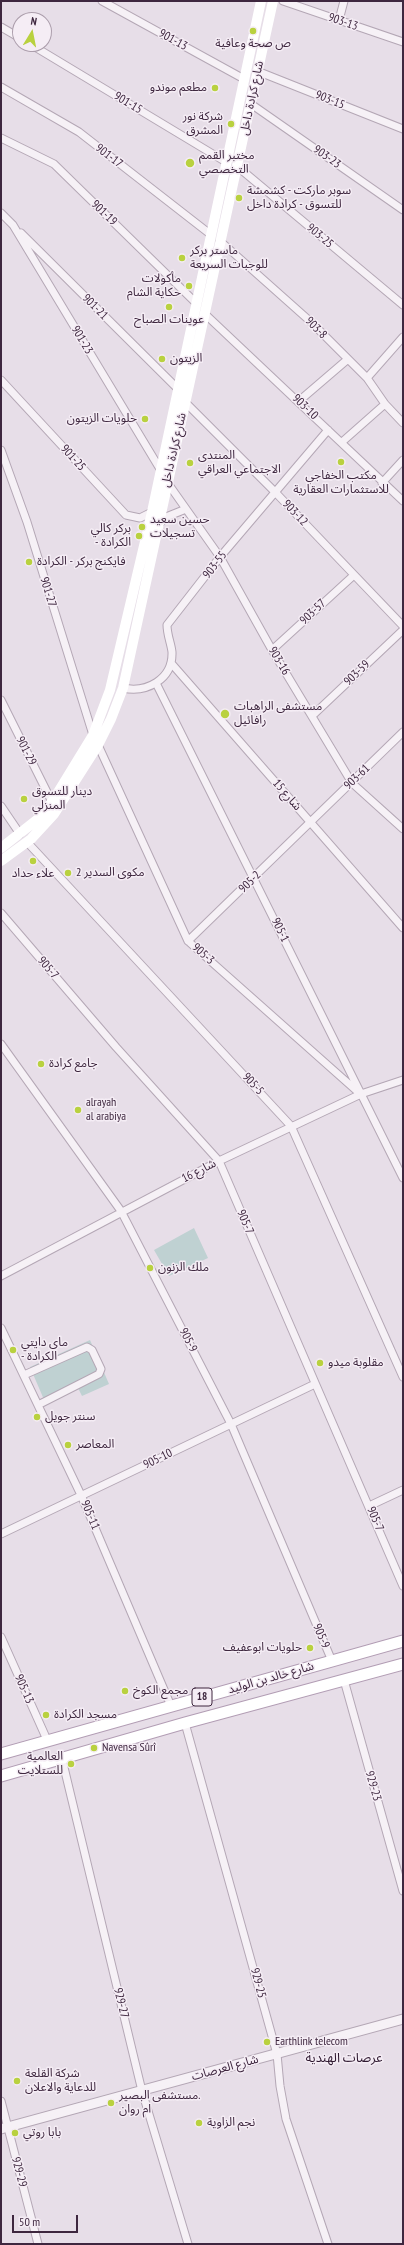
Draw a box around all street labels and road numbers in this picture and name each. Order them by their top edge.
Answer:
street label: 903-13 [326,10,360,34]
street label: 901-13 [156,26,190,54]
street label: شارع كرادة داخل [237,59,267,137]
street label: 903-15 [313,88,347,112]
street label: 901-15 [111,89,145,117]
street label: 901-17 [93,141,125,171]
street label: 903-23 [310,142,344,172]
street label: 901-19 [88,197,120,229]
street label: 903-25 [304,221,336,251]
street label: 901-21 [79,291,111,323]
street label: 903-8 [302,314,330,342]
street label: 901-23 [68,323,96,357]
street label: 903-10 [289,391,321,423]
street label: شارع كرادة داخل [158,411,190,489]
street label: 901-25 [57,442,89,474]
street label: 903-12 [279,497,311,529]
street label: 903-55 [200,549,230,581]
street label: 901-27 [37,575,59,609]
street label: 903-57 [297,596,329,628]
street label: 903-16 [265,644,293,678]
street label: 903-59 [341,657,373,689]
street label: 901-29 [13,734,39,768]
street label: 903-61 [341,761,373,793]
street label: شارع 15 [270,776,304,814]
street label: 905-2 [236,868,264,896]
street label: 905-1 [268,916,292,944]
street label: 905-3 [189,940,217,968]
street label: 905-7 [34,954,62,982]
street label: 905-5 [239,1070,267,1098]
street label: شارع 16 [179,1156,219,1186]
street label: 905-7 [233,1208,257,1236]
street label: 905-9 [176,1326,200,1354]
street label: 905-10 [141,1446,175,1472]
street label: 905-11 [77,1498,103,1532]
street label: 905-7 [363,1505,387,1533]
street label: 905-9 [309,1622,333,1650]
street label: شارع خالد بن الوليد [226,1659,316,1697]
street label: 905-13 [11,1672,37,1706]
road number: 18 [192,1688,212,1706]
street label: 929-23 [362,1769,384,1803]
street label: 929-25 [247,1966,269,2000]
street label: 929-27 [110,1986,132,2020]
street label: شارع العرصات [190,2052,260,2084]
street label: 929-29 [8,2155,30,2189]

